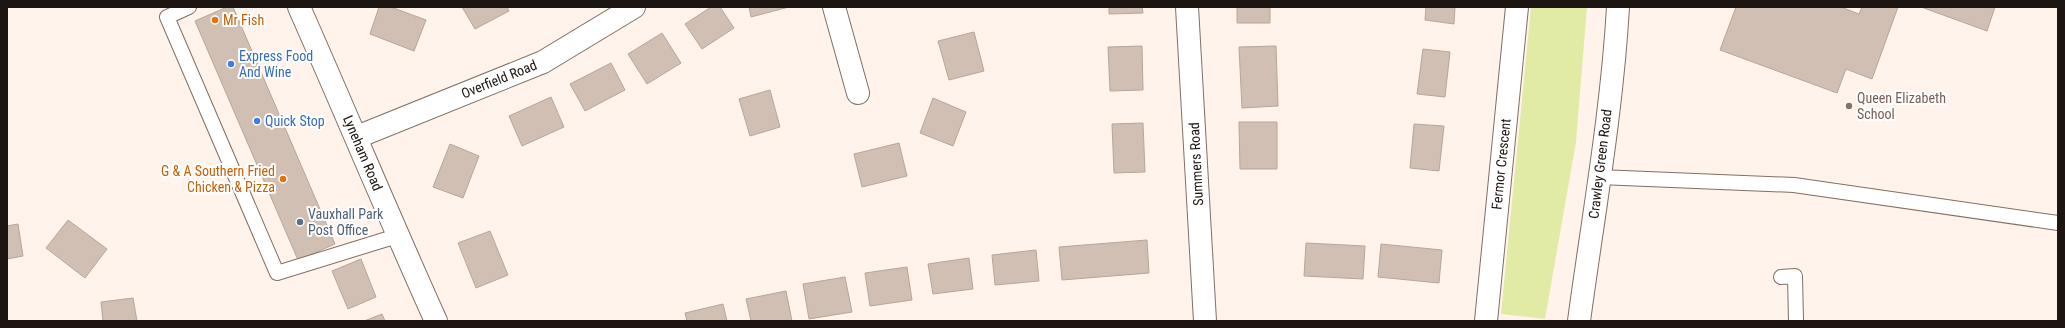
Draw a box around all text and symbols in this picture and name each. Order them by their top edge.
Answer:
place label: Mr Fish [223,12,264,28]
marker: Mr Fish [210,15,220,25]
place label: Express Food And Wine [239,48,313,80]
street label: Overfield Road [459,57,539,101]
marker: Express Food And Wine [226,59,236,69]
place label: Queen Elizabeth School [1857,90,1946,122]
marker: Queen Elizabeth School [1844,101,1854,111]
street label: Crawley Green Road [1585,108,1615,220]
place label: Quick Stop [265,113,325,129]
street label: Lyneham Road [340,113,386,193]
marker: Quick Stop [252,116,262,126]
street label: Fermor Crescent [1488,118,1514,210]
street label: Summers Road [1186,122,1206,206]
place label: G & A Southern Fried Chicken & Pizza [161,163,275,195]
marker: G & A Southern Fried Chicken & Pizza [278,174,288,184]
place label: Vauxhall Park Post Office [308,206,384,238]
marker: Vauxhall Park Post Office [295,217,305,227]

